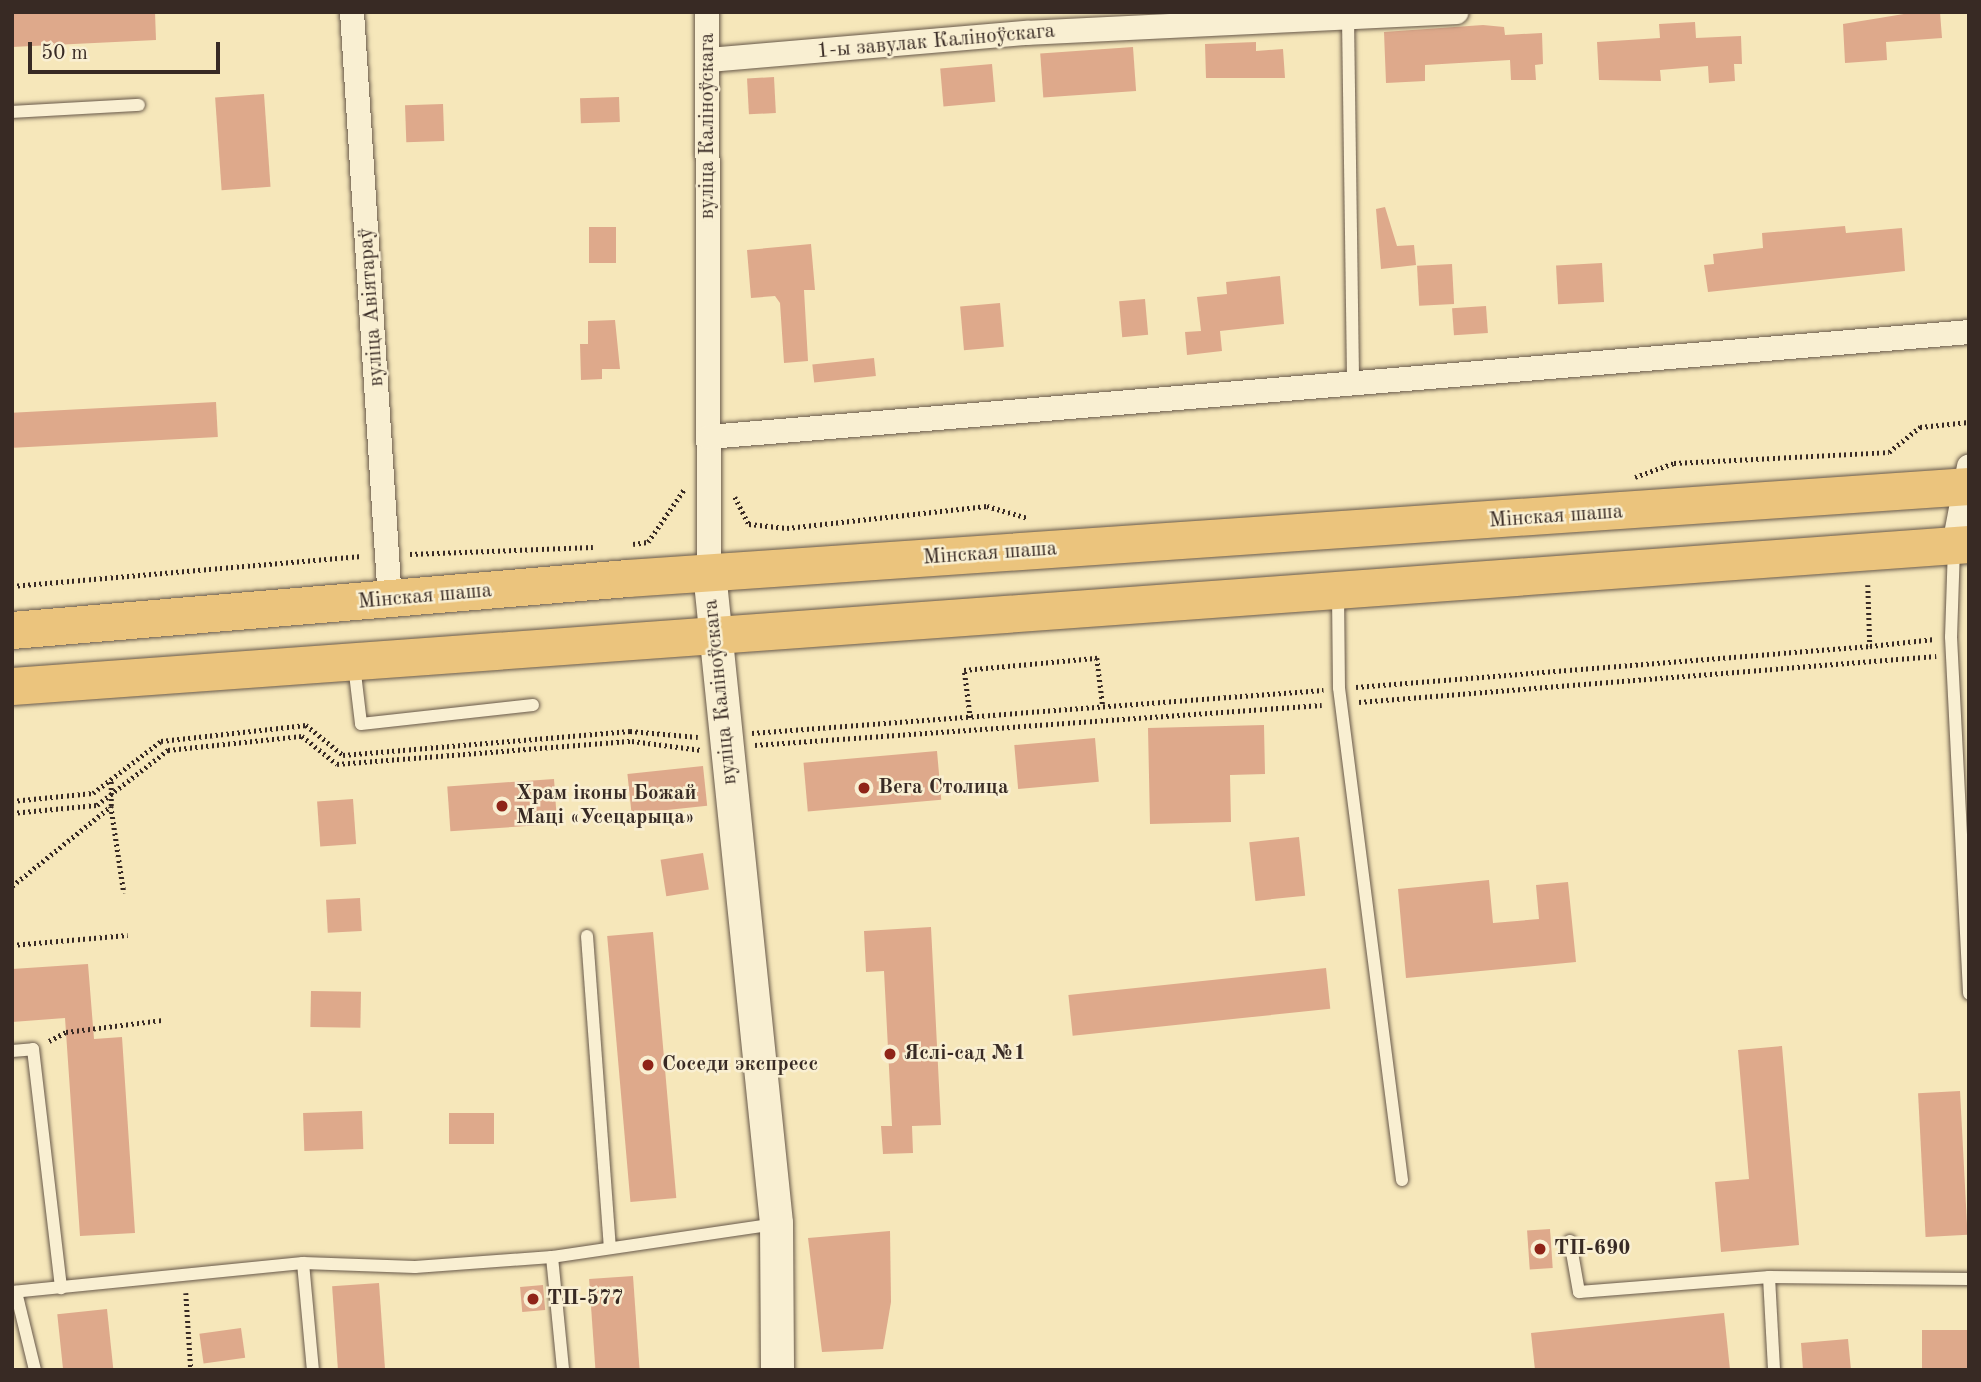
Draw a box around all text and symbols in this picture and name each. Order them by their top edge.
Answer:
street label: 1-ы завулак Каліноўскага [816,19,1056,65]
scale bar [32,28,224,72]
street label: вуліца Каліноўскага [695,33,721,219]
text: 50 m [41,43,88,64]
street label: вуліца Авіятараў [354,227,390,387]
street label: Мінская шаша [1488,500,1624,534]
street label: Мінская шаша [922,537,1058,571]
street label: Мінская шаша [357,579,493,615]
street label: вуліца Каліноўскага [699,598,743,786]
place label: Вега Столица [878,775,1009,801]
marker: Вега Столица [856,780,872,796]
place label: Храм іконы Божай Маці «Усецарыца» [516,781,696,831]
marker: Храм іконы Божай Маці «Усецарыца» [494,798,510,814]
place label: Яслі-сад №1 [904,1041,1026,1067]
marker: Яслі-сад №1 [882,1046,898,1062]
place label: Соседи экспресс [662,1052,818,1078]
marker: Соседи экспресс [640,1057,656,1073]
place label: ТП-690 [1554,1236,1630,1262]
marker: ТП-690 [1532,1241,1548,1257]
place label: ТП-577 [547,1286,623,1312]
marker: ТП-577 [525,1291,541,1307]

